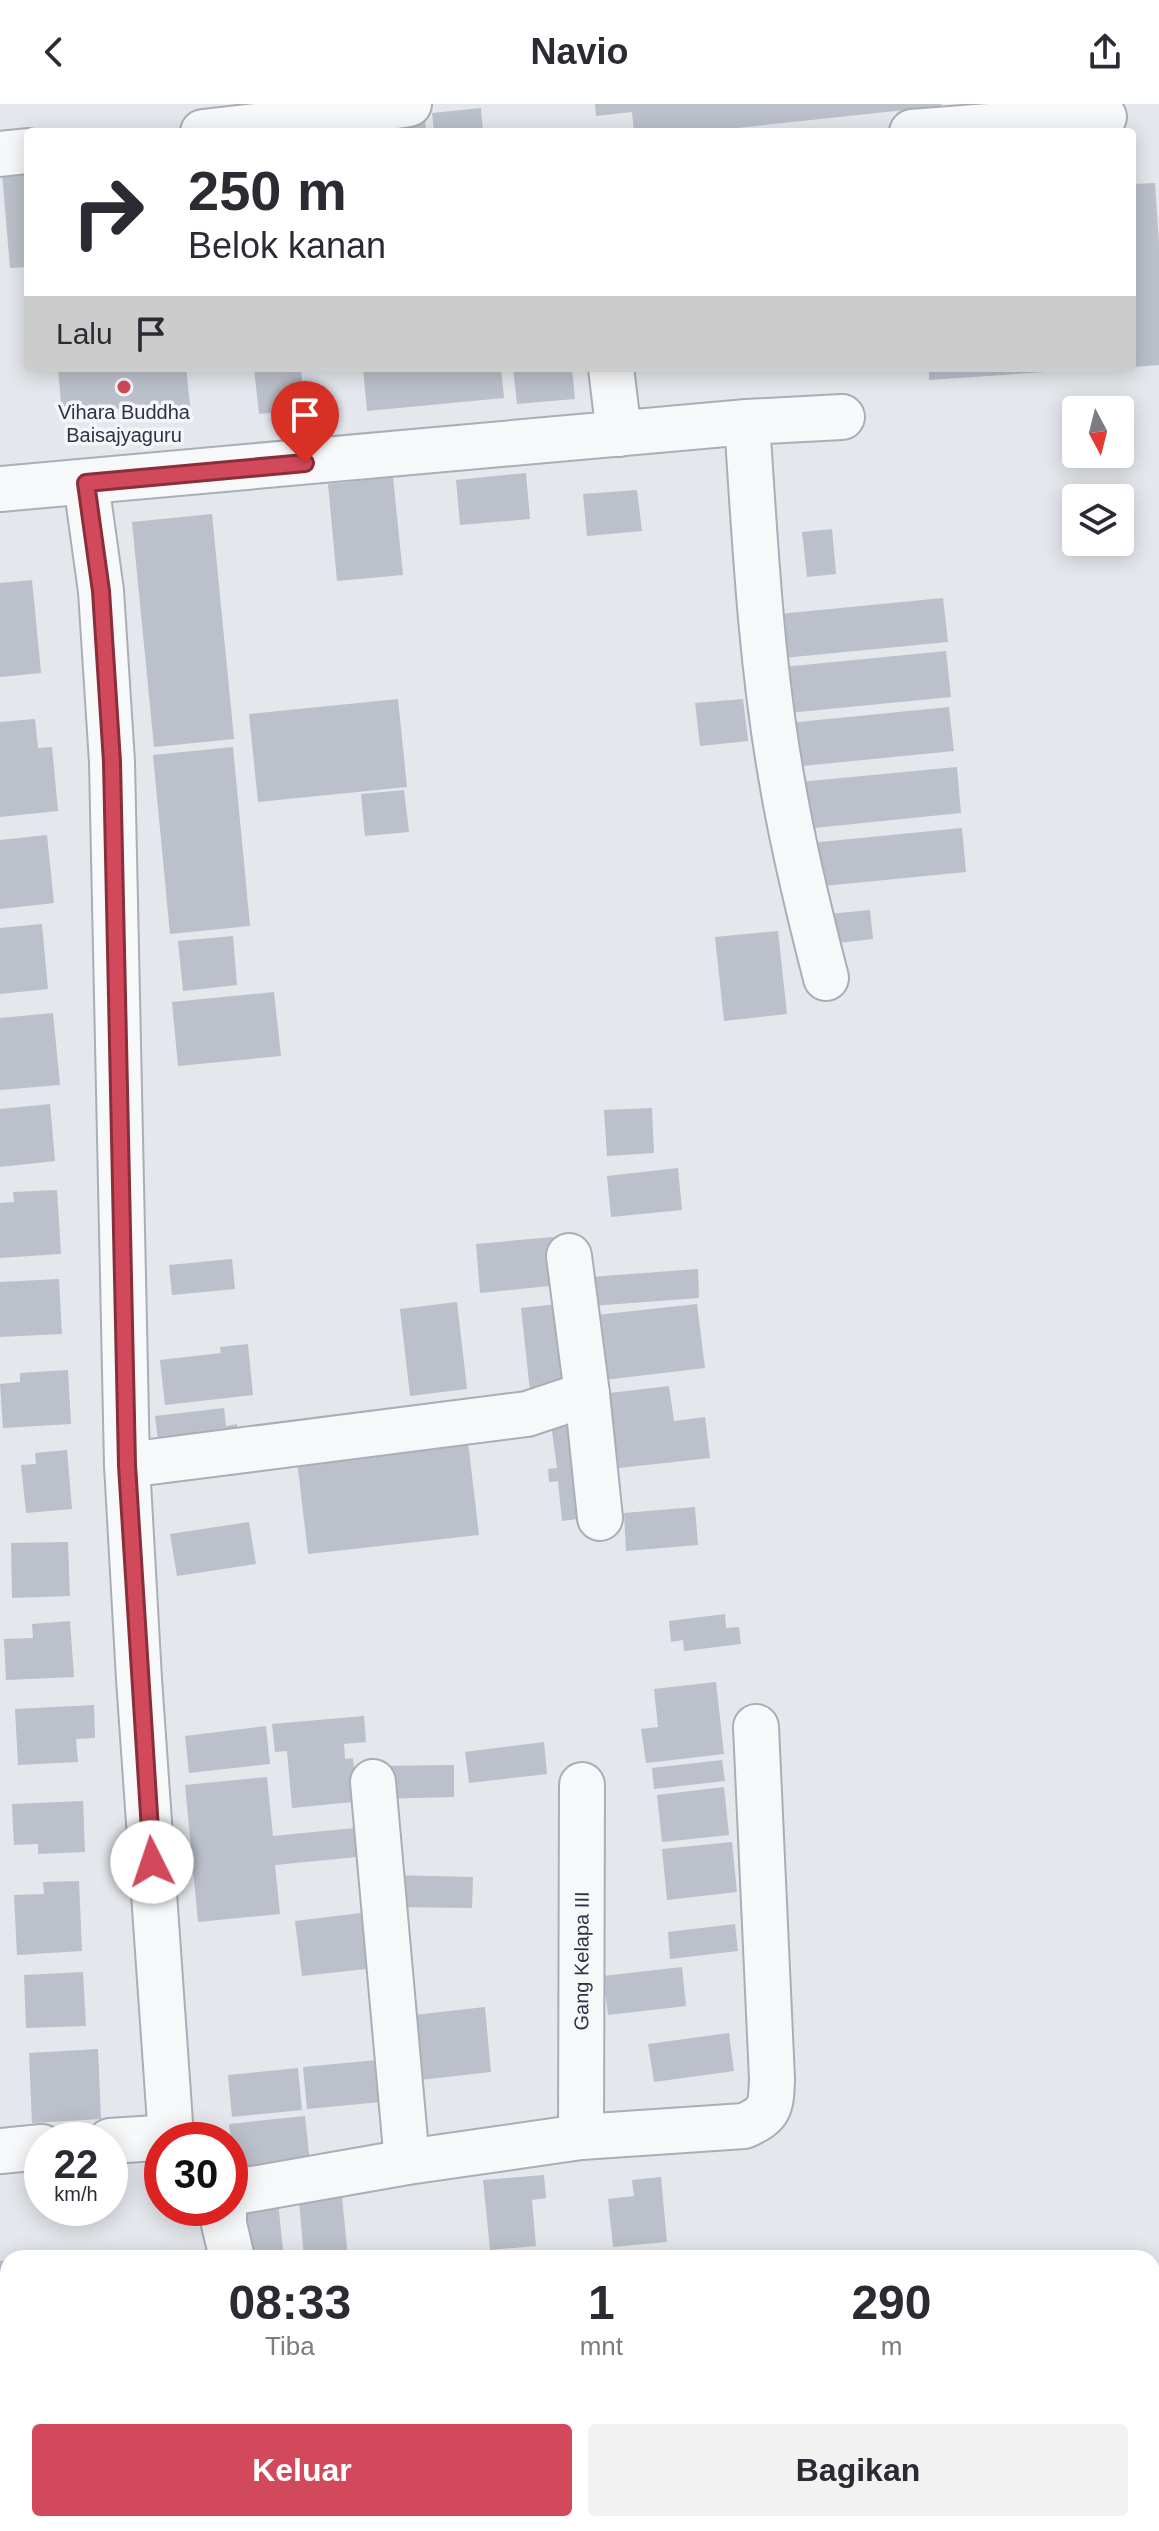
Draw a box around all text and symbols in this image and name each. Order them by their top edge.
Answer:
icon: back [32,30,76,74]
icon: share [1083,30,1127,74]
text: Navio [530,31,629,72]
text: 250 m [188,159,347,222]
icon: right [56,160,160,264]
text: Belok kanan [188,225,386,266]
icon: arrive [129,312,173,356]
text: Lalu [56,317,113,350]
marker: Vihara Buddha Baisajyaguru [115,378,133,396]
pin [271,381,339,463]
icon: arrive [283,393,327,437]
north arrow [1062,396,1134,468]
map controls [1062,396,1134,556]
place label: Vihara Buddha Baisajyaguru [58,401,191,446]
button: layers [1062,484,1134,556]
position arrow [110,1820,194,1904]
street label: Gang Kelapa III [570,1891,593,2031]
speed limit sign: 30 [144,2122,248,2226]
text: 22 [54,2142,98,2186]
text: km/h [54,2183,98,2205]
text: 08:33 [228,2276,351,2329]
text: 1 [588,2276,615,2329]
text: 290 [851,2276,932,2329]
text: Tiba [265,2331,315,2361]
text: mnt [580,2331,623,2361]
text: m [881,2331,902,2361]
button: Keluar [32,2424,572,2516]
button: Bagikan [588,2424,1128,2516]

